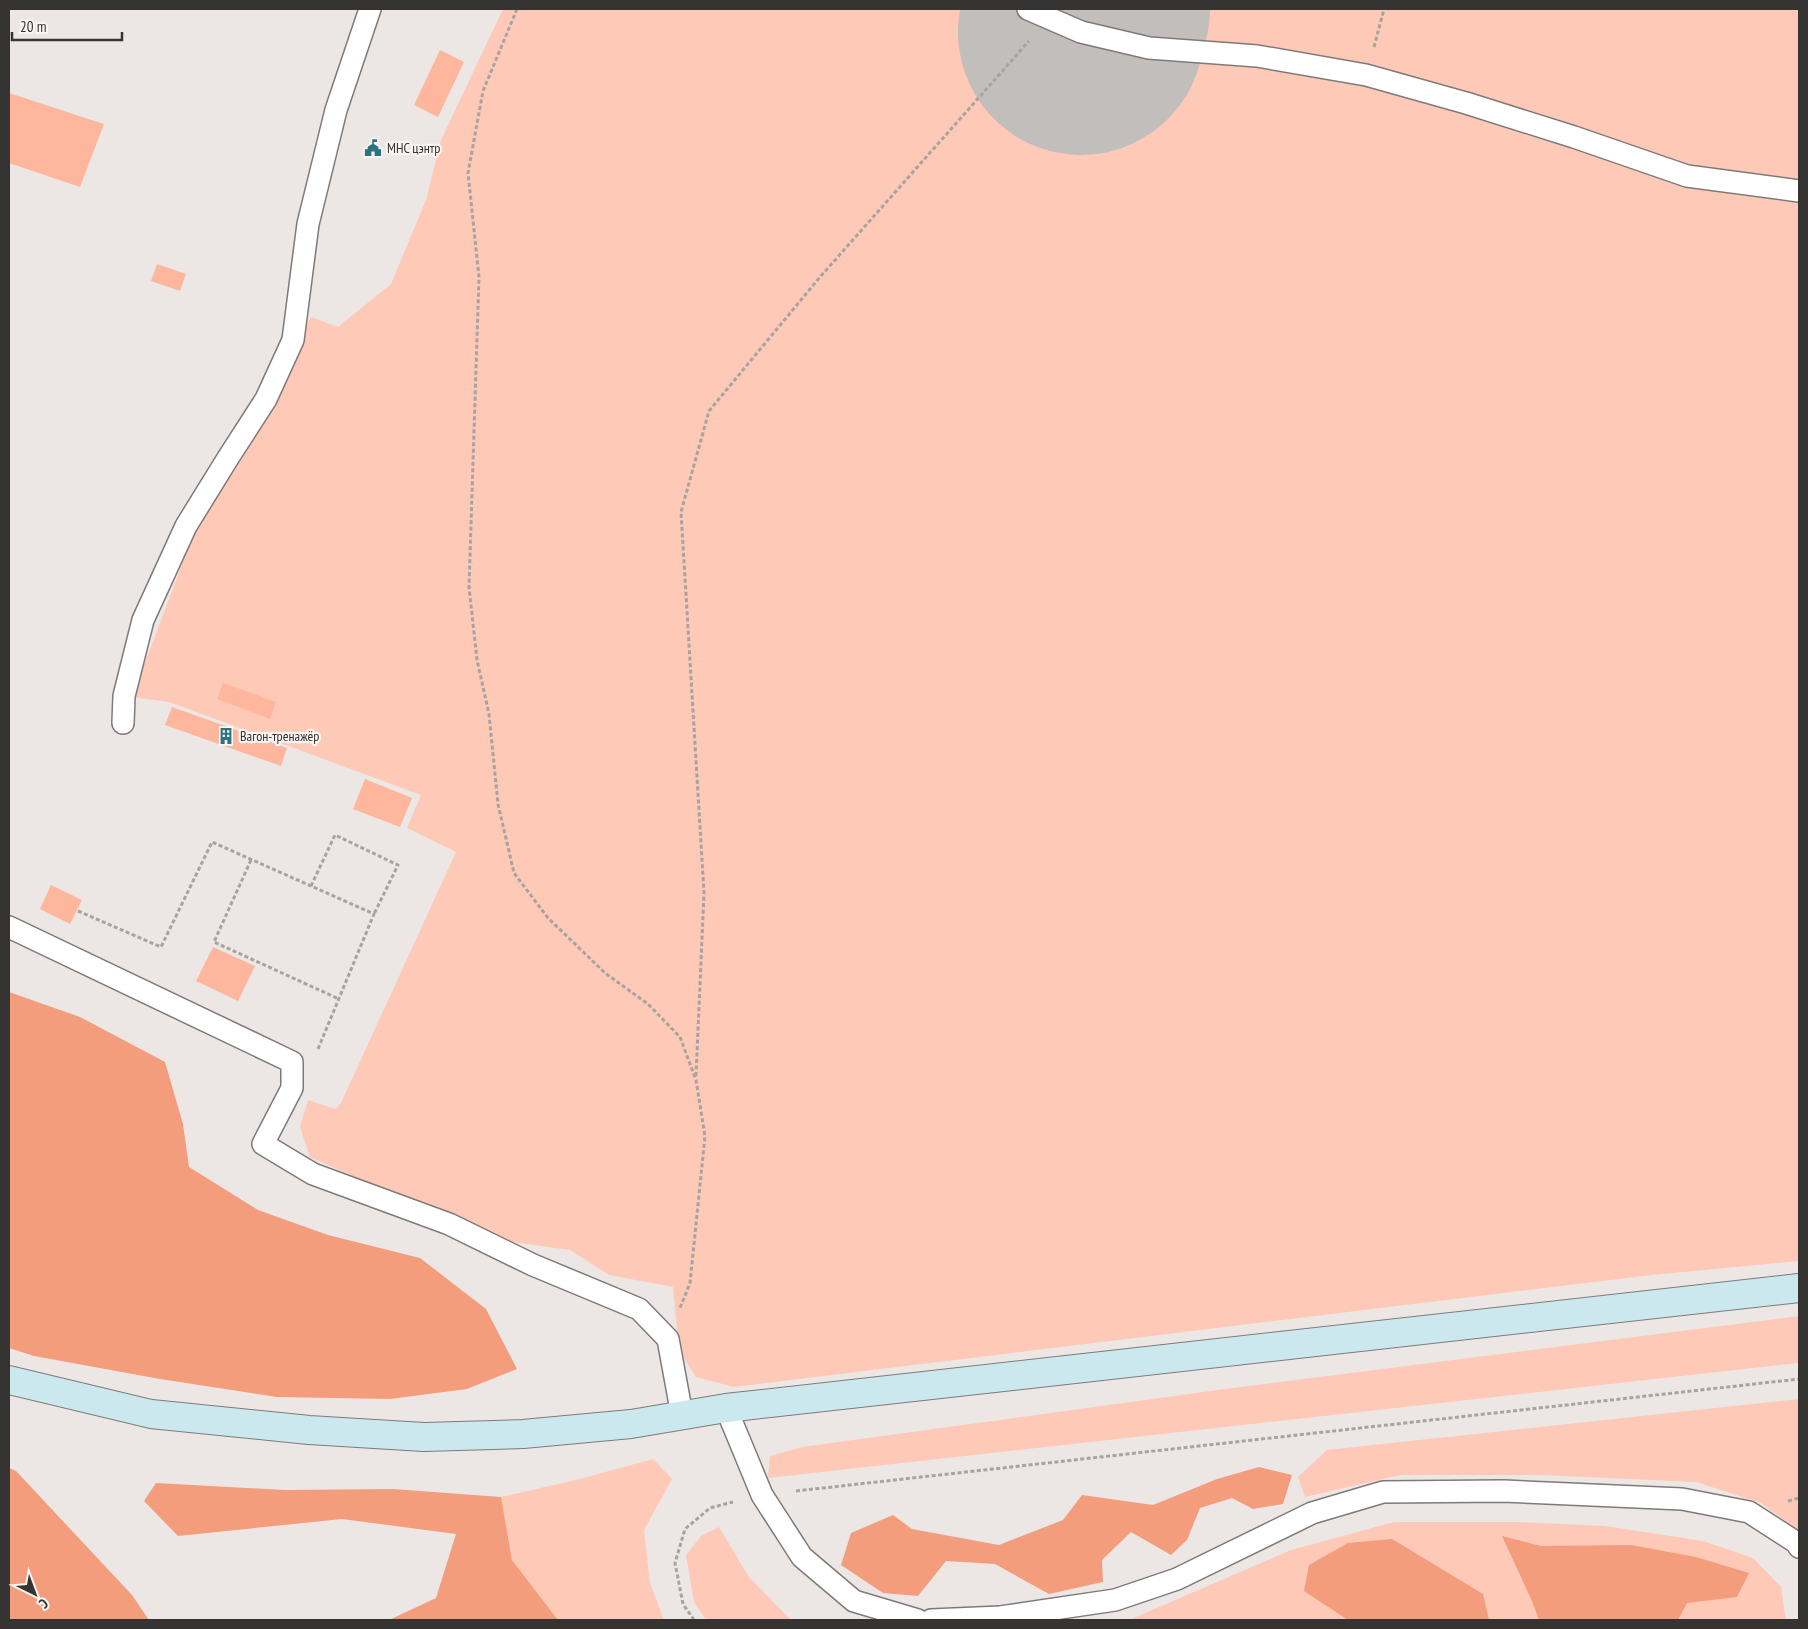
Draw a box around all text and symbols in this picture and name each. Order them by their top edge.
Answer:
scale bar [12,10,122,42]
text: 20 m [20,17,46,36]
public building icon: МНС цэнтр [363,138,383,158]
place label: МНС цэнтр [387,139,440,157]
building icon: Вагон-тренажёр [216,726,236,746]
place label: Вагон-тренажёр [240,727,319,745]
north arrow [10,1569,60,1619]
text: С [35,1595,52,1613]

